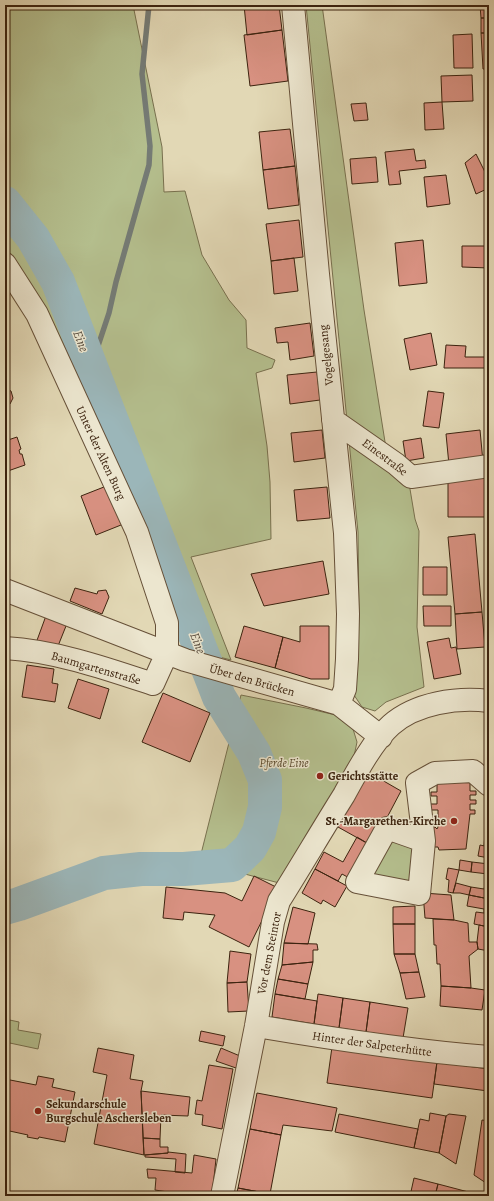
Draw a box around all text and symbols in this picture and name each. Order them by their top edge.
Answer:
street label: Vogelgesang [315,324,337,387]
water label: Eine [69,328,93,354]
street label: Unter der Alten Burg [72,403,130,503]
street label: Einestraße [359,435,411,479]
water label: Eine [186,630,210,656]
street label: Baumgartenstraße [49,648,143,688]
street label: Über den Brücken [207,660,297,700]
park label: Pferde Eine [259,755,309,771]
place label: Gerichtsstätte [328,768,399,784]
marker: Gerichtsstätte [315,771,325,781]
place label: St.-Margarethen-Kirche [326,813,446,829]
marker: St.-Margarethen-Kirche [449,816,459,826]
street label: Vor dem Steintor [253,910,285,997]
street label: Hinter der Salpeterhütte [311,1028,433,1060]
place label: Sekundarschule Burgschule Aschersleben [46,1096,172,1126]
marker: Sekundarschule Burgschule Aschersleben [33,1106,43,1116]

